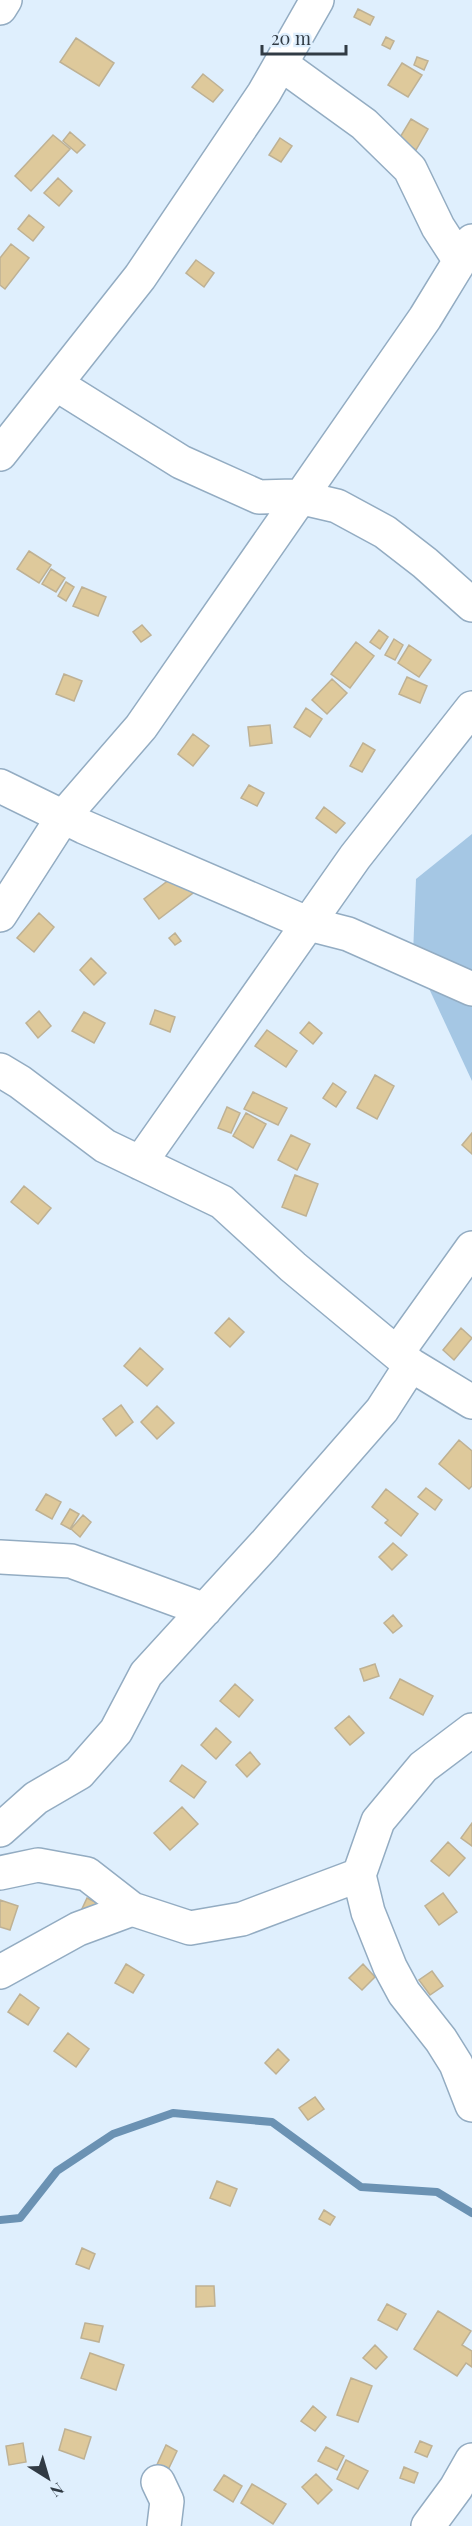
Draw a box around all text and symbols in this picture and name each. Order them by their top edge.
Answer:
scale bar [262,18,346,56]
text: 20 m [271,26,311,50]
north arrow [18,2448,78,2508]
text: N [46,2479,68,2503]

